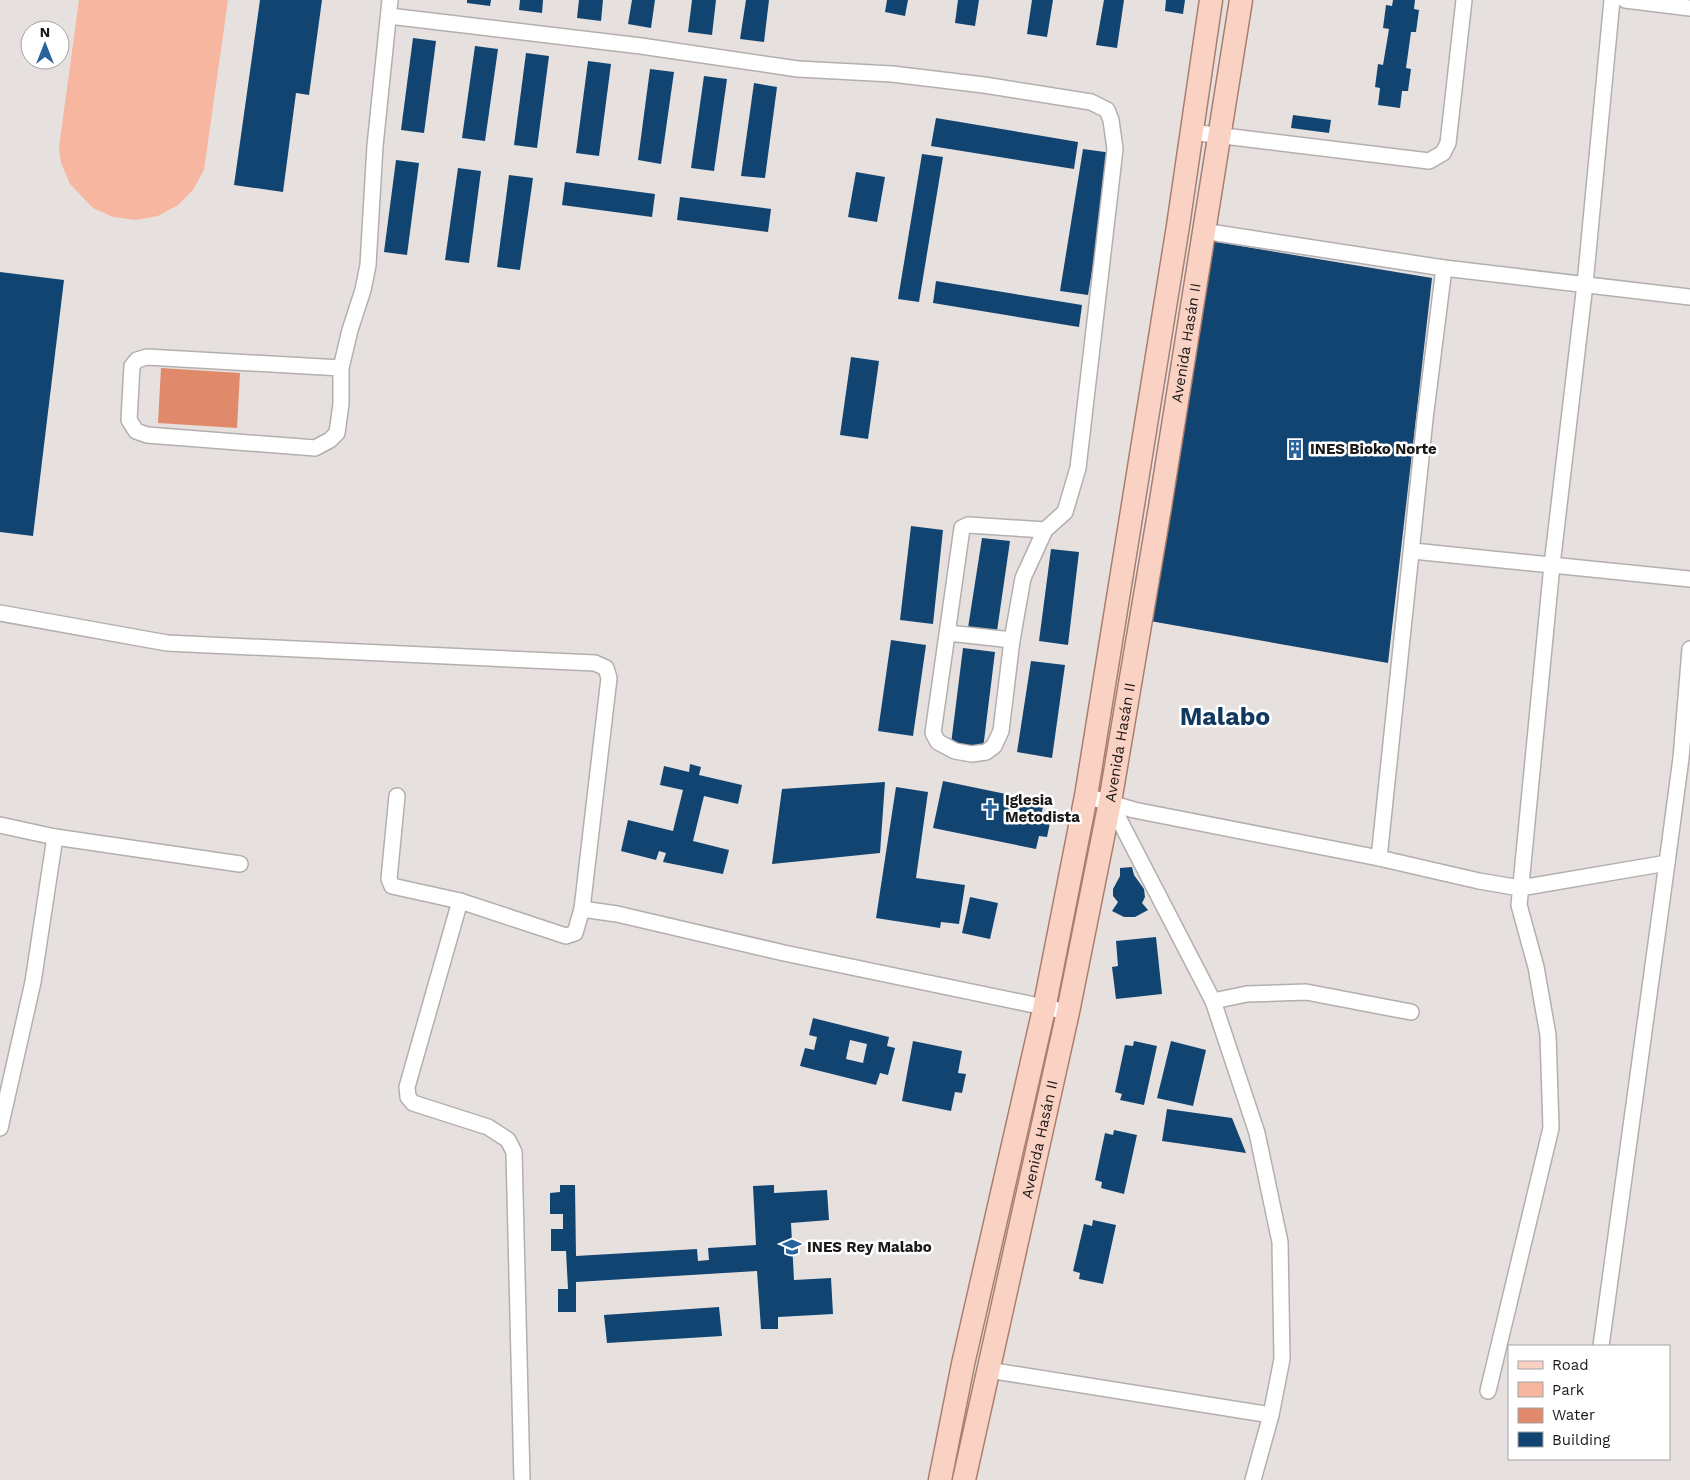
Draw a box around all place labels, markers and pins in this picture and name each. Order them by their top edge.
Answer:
building icon: INES Bioko Norte [1284,438,1306,460]
place label: INES Bioko Norte [1310,440,1437,458]
place label: Iglesia Metodista [1005,791,1080,826]
church icon: Iglesia Metodista [979,798,1001,820]
school or university icon: INES Rey Malabo [781,1236,803,1258]
place label: INES Rey Malabo [807,1238,932,1256]

